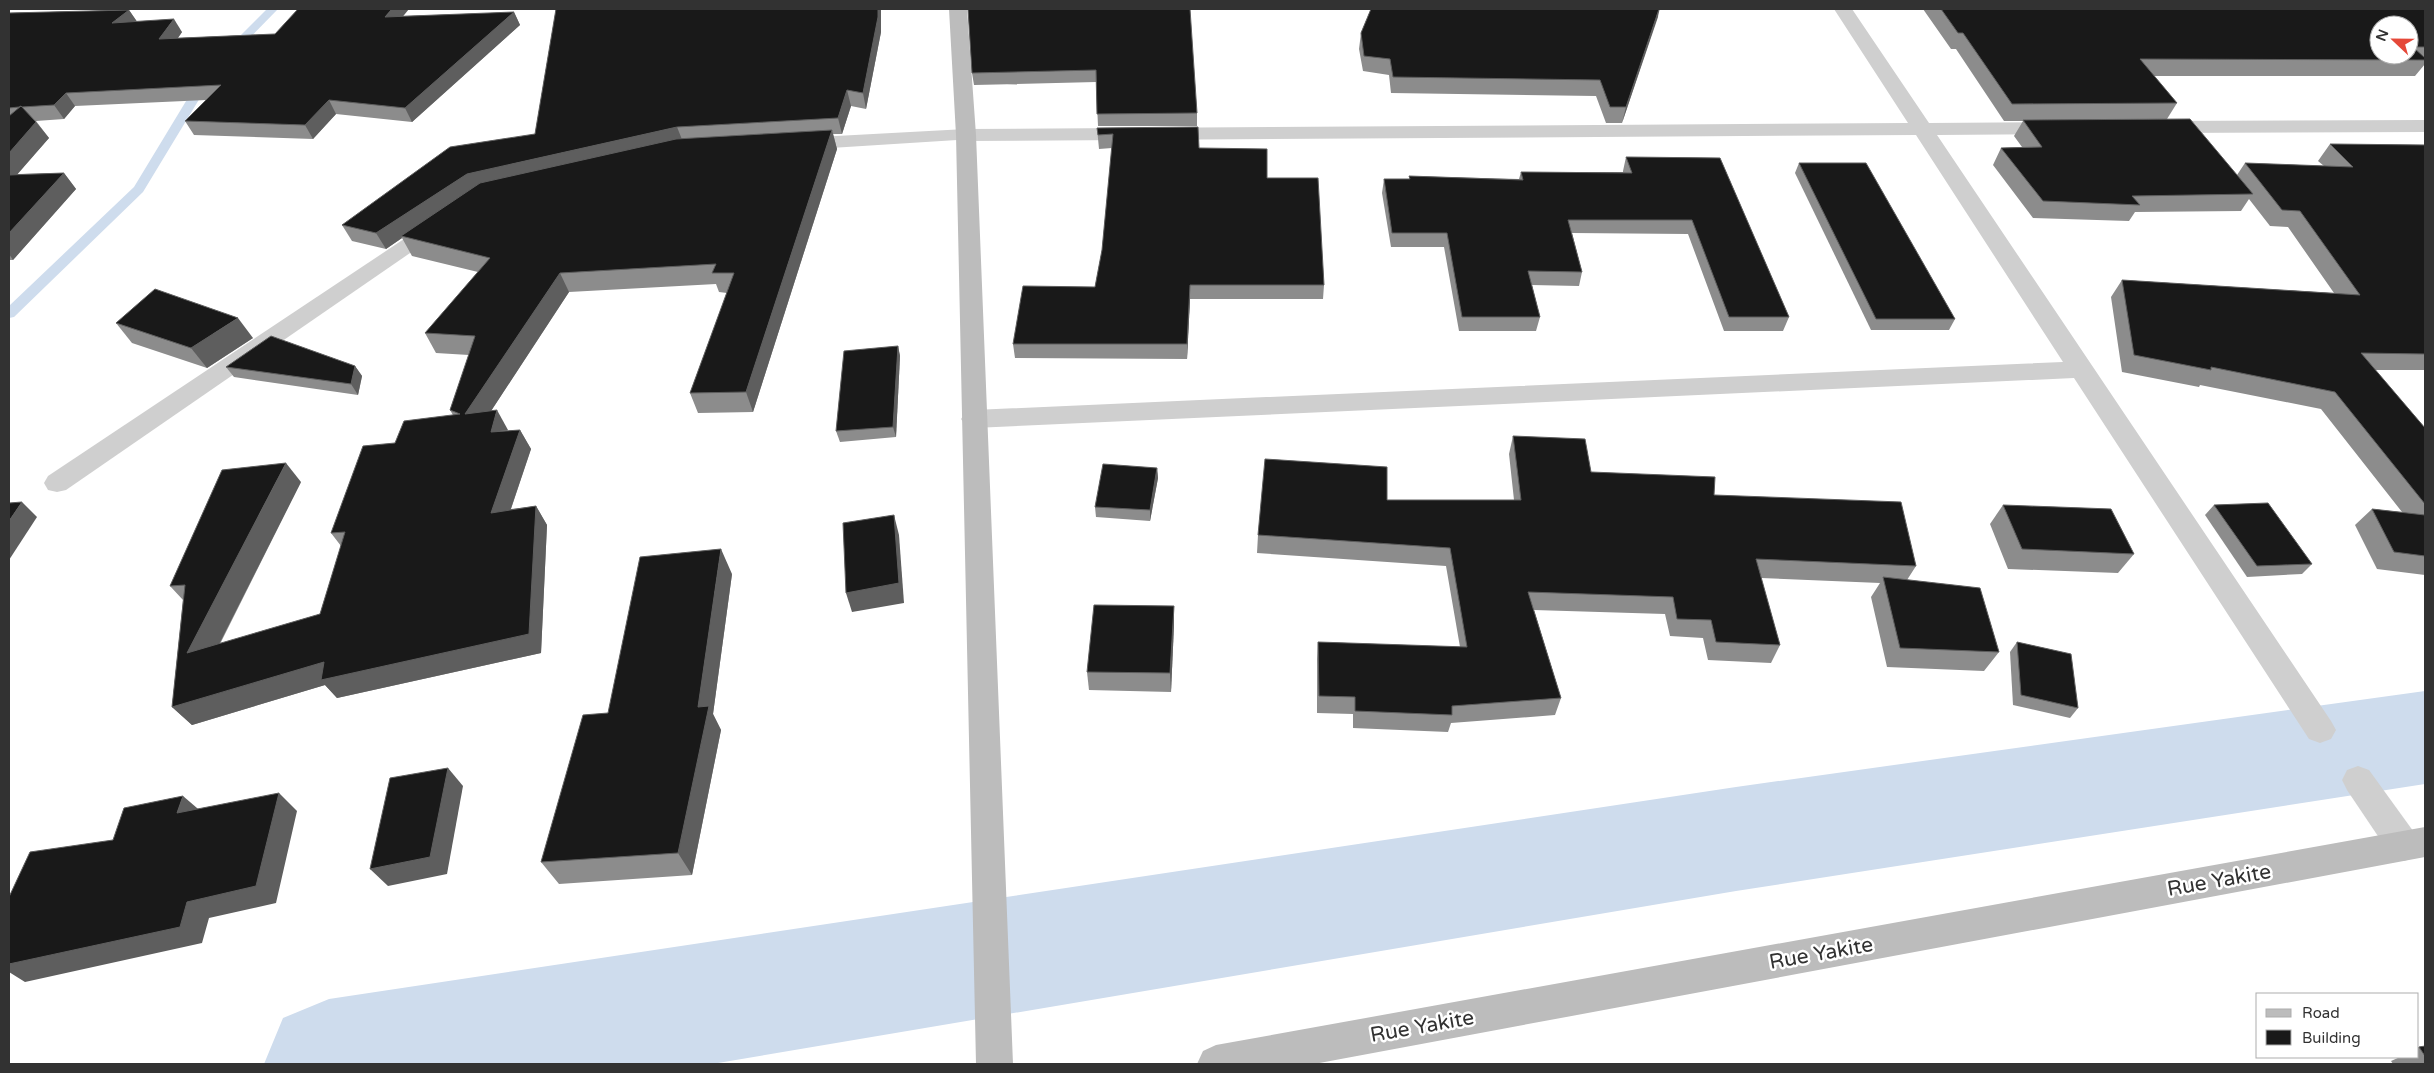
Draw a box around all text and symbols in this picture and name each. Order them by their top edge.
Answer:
north arrow [2369,15,2419,65]
text: N [2372,27,2392,44]
street label: Rue Yakite [2165,859,2273,902]
street label: Rue Yakite [1767,932,1875,975]
legend [2256,993,2419,1058]
text: Road [2302,1004,2340,1022]
street label: Rue Yakite [1368,1005,1476,1048]
text: Building [2302,1029,2361,1047]

